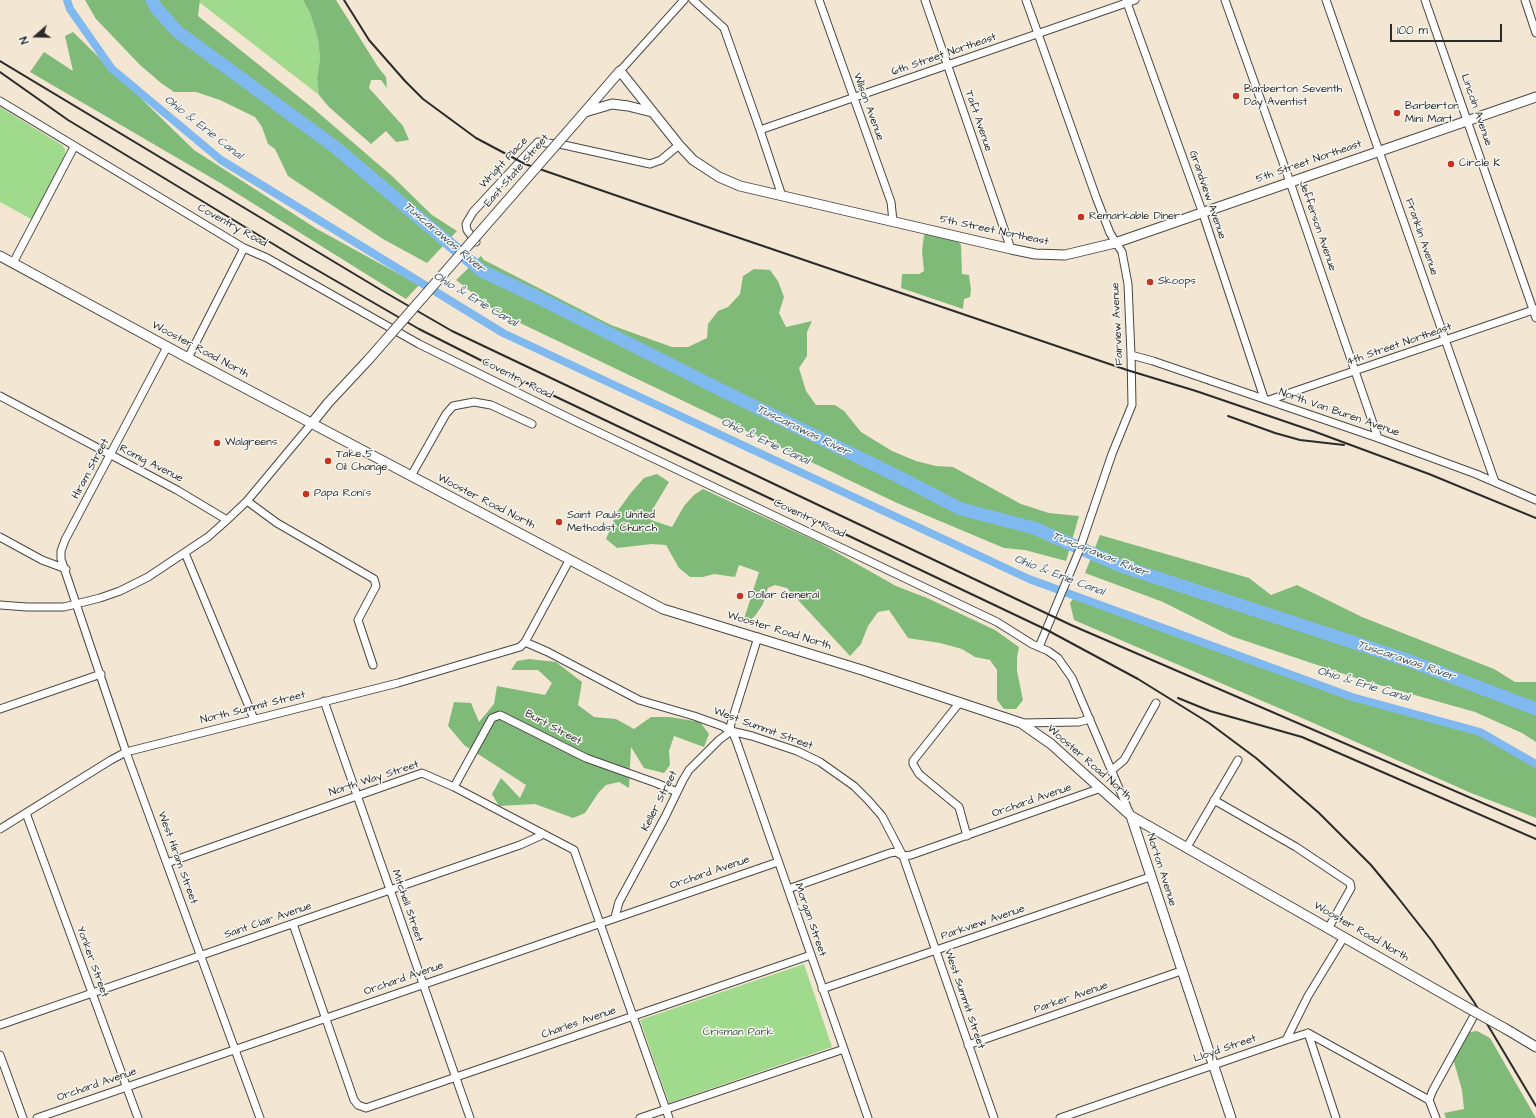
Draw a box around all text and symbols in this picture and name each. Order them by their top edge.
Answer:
north arrow [16,16,56,56]
scale bar [1392,16,1504,42]
text: 100 m [1397,22,1428,39]
street label: 6th Street Northeast [890,31,998,79]
text: N [16,34,32,46]
street label: Wilson Avenue [850,71,886,143]
street label: Lincoln Avenue [1458,72,1494,148]
place label: Barberton Seventh Day Aventist [1244,83,1342,109]
street label: Taft Avenue [961,89,995,153]
marker: Barberton Seventh Day Aventist [1231,91,1241,101]
water label: Ohio & Erie Canal [161,93,245,163]
place label: Barberton Mini Mart [1405,100,1459,126]
marker: Barberton Mini Mart [1392,108,1402,118]
street label: East State Street [482,132,552,210]
street label: Wright Place [477,135,531,191]
street label: 5th Street Northeast [1254,138,1364,186]
street label: Grandview Avenue [1186,149,1228,241]
place label: Circle K [1459,157,1500,171]
marker: Circle K [1446,159,1456,169]
street label: Jefferson Avenue [1295,179,1339,273]
street label: Franklin Avenue [1402,197,1440,277]
water label: Tuscarawas River [400,200,488,276]
street label: Coventry Road [195,201,269,251]
place label: Remarkable Diner [1089,210,1180,224]
marker: Remarkable Diner [1076,212,1086,222]
street label: 5th Street Northeast [938,213,1050,249]
water label: Ohio & Erie Canal [430,269,520,331]
place label: Skoops [1158,275,1196,289]
marker: Skoops [1145,277,1155,287]
street label: Fairview Avenue [1109,282,1127,366]
street label: Wooster Road North [149,319,251,381]
street label: 4th Street Northeast [1345,321,1453,369]
street label: Coventry Road [480,356,554,402]
street label: North Van Buren Avenue [1277,386,1401,440]
water label: Tuscarawas River [754,402,852,460]
water label: Ohio & Erie Canal [719,415,811,469]
street label: Hiram Street [69,436,113,502]
place label: Walgreens [225,436,277,450]
marker: Walgreens [212,438,222,448]
street label: Romig Avenue [117,442,185,486]
place label: Take 5 Oil Change [336,448,387,474]
marker: Take 5 Oil Change [323,456,333,466]
street label: Wooster Road North [435,472,537,532]
place label: Papa Roni's [314,487,371,501]
marker: Papa Roni's [301,489,311,499]
street label: Coventry Road [771,497,847,541]
place label: Saint Pauls United Methodist Church [567,509,657,535]
marker: Saint Pauls United Methodist Church [554,517,564,527]
water label: Tuscarawas River [1050,529,1150,581]
water label: Ohio & Erie Canal [1012,552,1106,600]
place label: Dollar General [748,589,819,603]
marker: Dollar General [735,591,745,601]
street label: Wooster Road North [726,609,832,653]
water label: Tuscarawas River [1355,638,1457,684]
water label: Ohio & Erie Canal [1315,664,1411,706]
street label: North Summit Street [199,689,307,727]
street label: West Summit Street [711,705,815,753]
street label: Burt Street [522,708,584,748]
street label: Wooster Road North [1044,723,1134,803]
street label: North Way Street [327,758,421,800]
street label: Keller Street [639,768,681,834]
street label: Orchard Avenue [990,781,1074,821]
street label: West Hiram Street [154,810,200,906]
street label: Norton Avenue [1143,832,1179,908]
street label: Orchard Avenue [668,853,752,893]
street label: Mitchell Street [388,868,426,944]
street label: Morgan Street [791,882,829,958]
street label: Wooster Road North [1311,899,1411,965]
street label: Saint Clair Avenue [223,900,313,942]
street label: Parkview Avenue [939,902,1027,944]
street label: Yonker Street [73,925,111,999]
street label: West Summit Street [941,947,987,1051]
street label: Orchard Avenue [362,959,446,999]
street label: Parker Avenue [1032,979,1110,1017]
street label: Charles Avenue [540,1004,618,1042]
park label: Crisman Park [703,1026,773,1040]
street label: Lloyd Street [1192,1032,1258,1066]
street label: Orchard Avenue [55,1065,139,1105]

